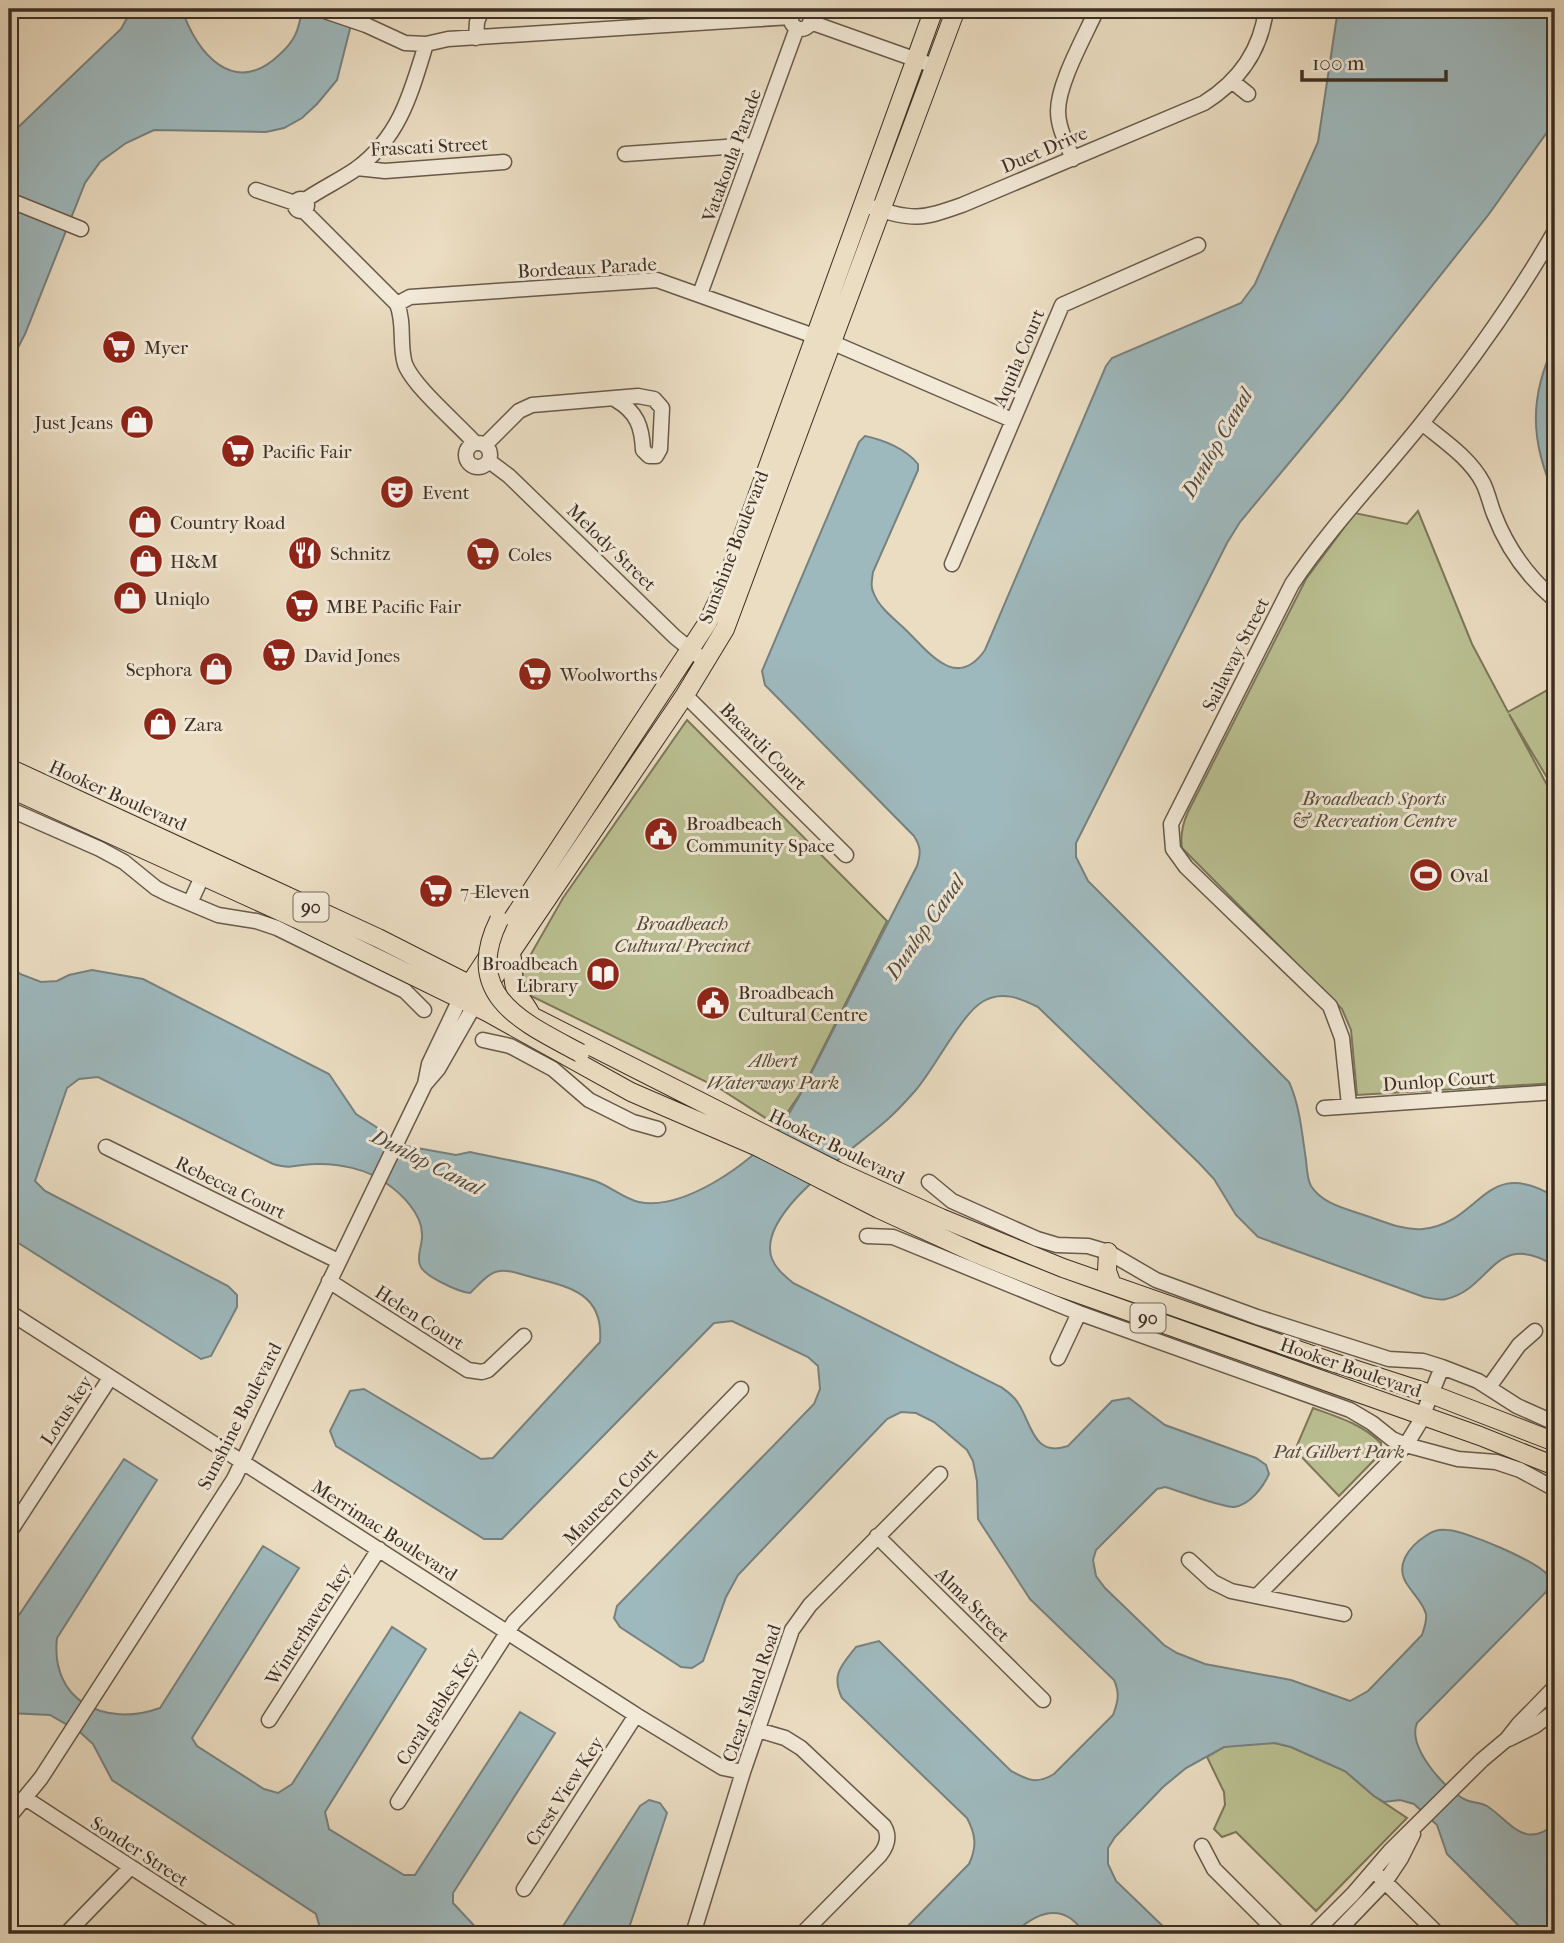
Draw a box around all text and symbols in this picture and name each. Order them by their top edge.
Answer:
scale bar [1302,38,1445,82]
text: 100 m [1312,51,1365,75]
street label: Vatakoula Parade [697,86,766,226]
street label: Duet Drive [998,122,1091,178]
street label: Frascati Street [370,133,489,161]
street label: Bordeaux Parade [517,253,657,283]
street label: Aquila Court [988,306,1050,412]
supermarket icon: Myer [100,328,138,366]
place label: Myer [144,337,189,359]
water label: Dunlop Canal [1175,382,1259,503]
shop icon: Just Jeans [118,403,156,441]
place label: Just Jeans [33,412,113,434]
supermarket icon: Pacific Fair [219,432,257,470]
place label: Pacific Fair [262,441,353,463]
street label: Sunshine Boulevard [695,467,774,627]
theatre icon: Event [378,473,416,511]
place label: Event [422,482,470,504]
street label: Melody Street [562,500,661,596]
shop icon: Country Road [126,503,164,541]
place label: Country Road [170,512,286,534]
restaurant icon: Schnitz [286,534,324,572]
supermarket icon: Coles [464,535,502,573]
shop icon: H&M [127,542,165,580]
place label: Schnitz [330,543,391,565]
place label: Coles [508,544,552,566]
place label: H&M [170,551,218,573]
shop icon: Uniqlo [111,579,149,617]
supermarket icon: MBE Pacific Fair [283,587,321,625]
place label: Uniqlo [154,588,210,610]
street label: Sailaway Street [1198,594,1274,715]
place label: MBE Pacific Fair [326,596,462,618]
supermarket icon: David Jones [260,636,298,674]
place label: David Jones [304,645,400,667]
shop icon: Sephora [197,650,235,688]
supermarket icon: Woolworths [516,655,554,693]
place label: Sephora [126,659,192,681]
place label: Woolworths [559,664,657,686]
street label: Bacardi Court [715,699,812,795]
shop icon: Zara [141,705,179,743]
place label: Zara [184,714,223,736]
street label: Hooker Boulevard [45,756,190,836]
park label: Broadbeach Sports & Recreation Centre [1292,788,1457,832]
place label: Broadbeach Community Space [686,813,835,857]
public building icon: Broadbeach Community Space [642,815,680,853]
sports icon: Oval [1407,856,1445,894]
place label: Oval [1450,865,1488,887]
water label: Dunlop Canal [879,868,971,985]
supermarket icon: 7-Eleven [417,872,455,910]
place label: 7-Eleven [460,881,530,903]
road number: 90 [294,893,328,922]
park label: Broadbeach Cultural Precinct [614,913,751,957]
place label: Broadbeach Library [482,953,579,997]
library icon: Broadbeach Library [584,955,622,993]
place label: Broadbeach Cultural Centre [738,982,868,1026]
public building icon: Broadbeach Cultural Centre [694,984,732,1022]
park label: Albert Waterways Park [707,1050,839,1094]
street label: Dunlop Court [1382,1066,1497,1096]
street label: Hooker Boulevard [765,1105,909,1190]
water label: Dunlop Canal [366,1123,489,1202]
street label: Rebecca Court [172,1152,289,1224]
street label: Helen Court [371,1281,468,1355]
road number: 90 [1130,1303,1166,1332]
street label: Hooker Boulevard [1277,1333,1425,1403]
street label: Sunshine Boulevard [193,1339,287,1494]
street label: Lotus key [36,1371,98,1449]
park label: Pat Gilbert Park [1272,1441,1405,1463]
street label: Maureen Court [559,1443,663,1550]
street label: Merrimac Boulevard [308,1476,462,1586]
street label: Winterhaven key [261,1559,357,1690]
street label: Alma Street [930,1562,1014,1647]
street label: Clear Island Road [718,1621,786,1765]
street label: Coral gables Key [392,1643,484,1769]
street label: Crest View Key [521,1732,609,1850]
street label: Sonder Street [86,1812,193,1892]

